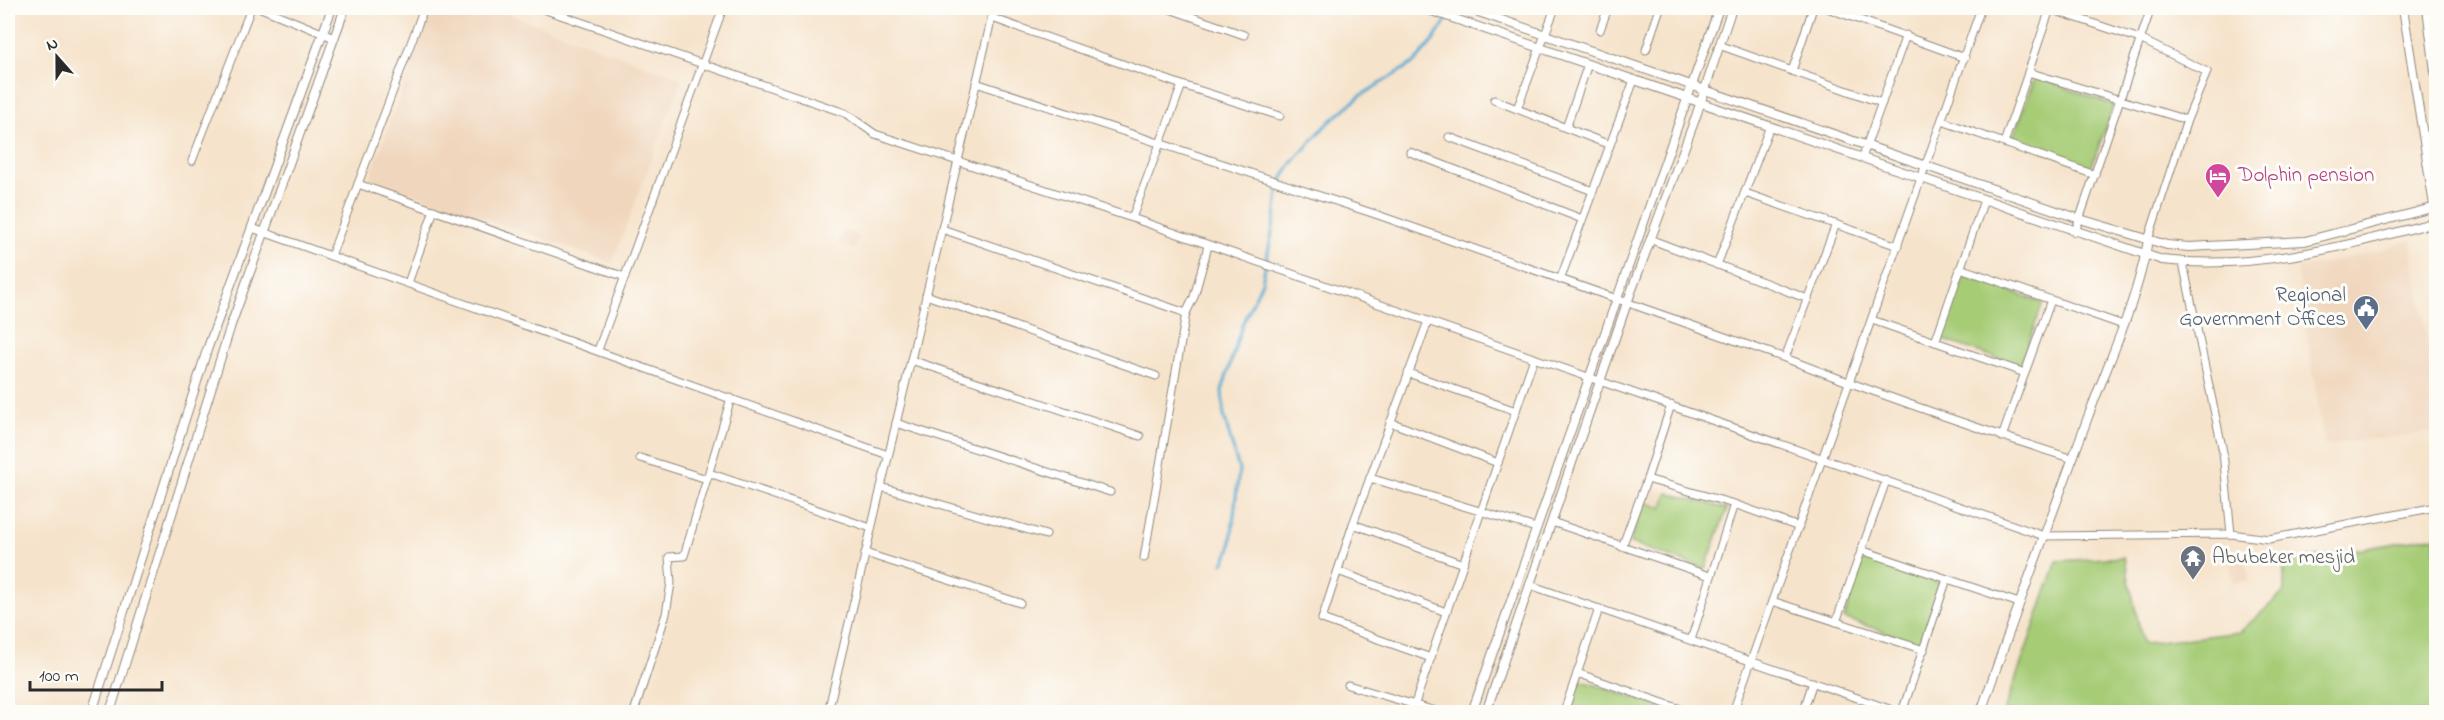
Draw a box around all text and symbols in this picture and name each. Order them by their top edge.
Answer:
north arrow [27,27,87,87]
text: N [43,32,62,58]
hotel icon: Dolphin pension [2203,161,2233,199]
place label: Dolphin pension [2237,161,2374,191]
place label: Regional Government Offices [2179,281,2346,335]
public building icon: Regional Government Offices [2351,293,2381,331]
temple icon: Abubeker mesjid [2178,543,2208,581]
place label: Abubeker mesjid [2212,543,2355,573]
scale bar [30,654,162,692]
text: 100 m [39,664,79,690]

